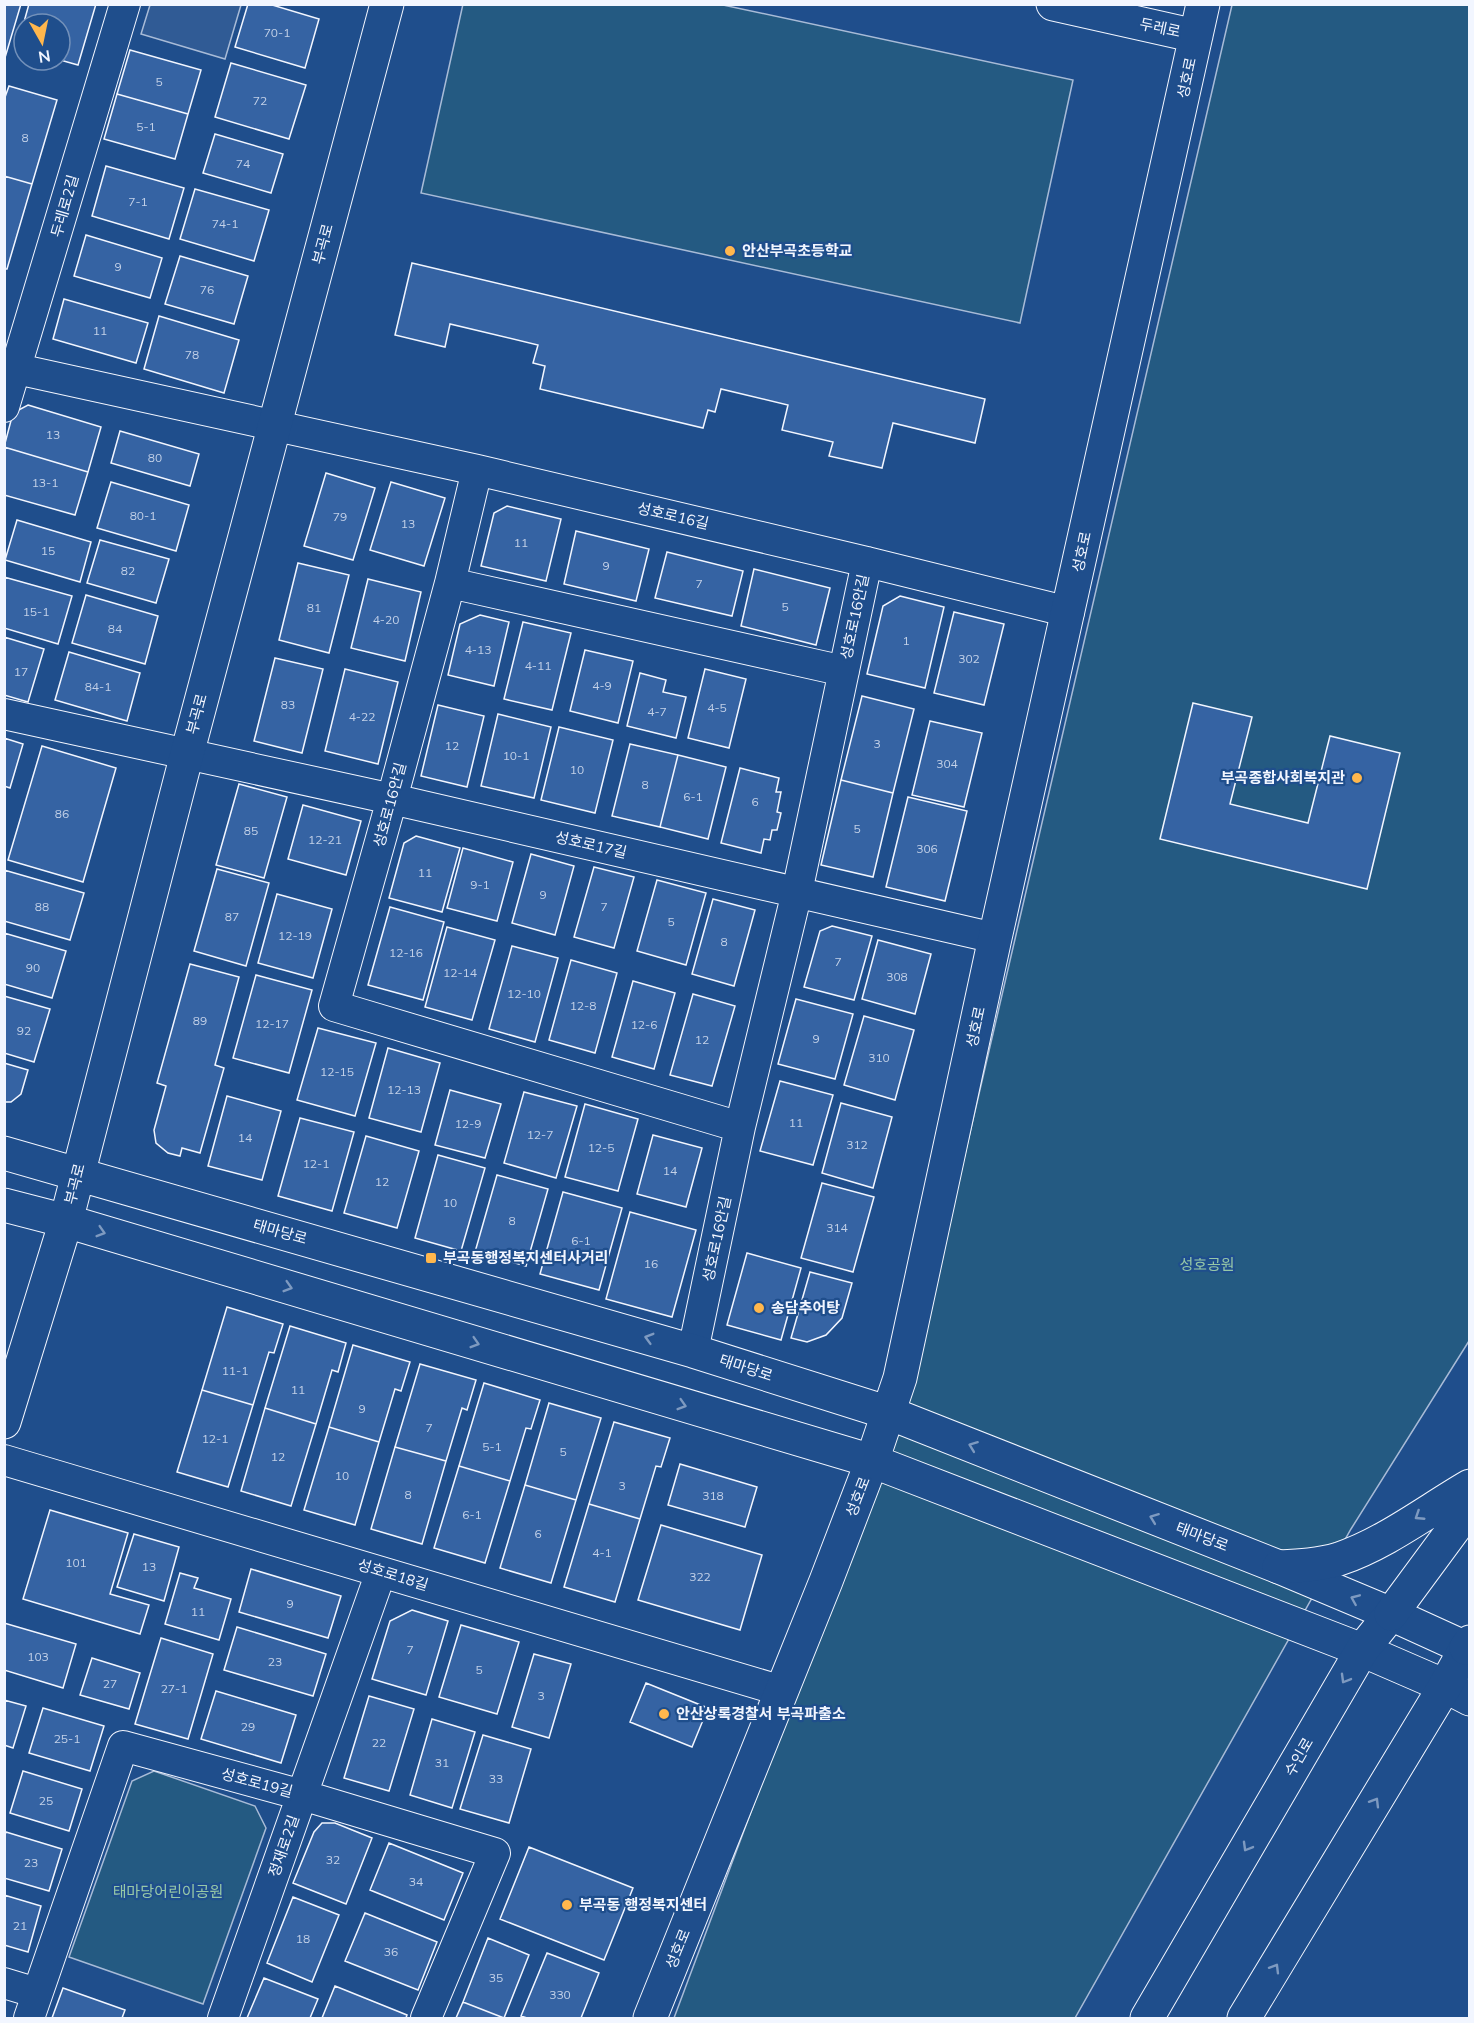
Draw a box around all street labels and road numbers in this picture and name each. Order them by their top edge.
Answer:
street label: 두레로 [1138,14,1182,41]
street label: 성호로 [1173,56,1200,100]
street label: 두레로2길 [47,172,82,239]
street label: 부곡로 [308,221,337,266]
street label: 성호로16길 [635,498,711,533]
street label: 성호로 [1068,530,1095,574]
street label: 성호로16안길 [836,572,873,661]
street label: 부곡로 [182,691,211,736]
street label: 성호로16안길 [369,760,410,849]
street label: 성호로17길 [553,827,629,862]
street label: 성호로 [962,1005,989,1049]
street label: 부곡로 [60,1161,89,1206]
street label: 성호로16안길 [698,1194,735,1283]
street label: 태마당로 [251,1215,309,1248]
street label: 태마당로 [717,1350,775,1385]
street label: 성호로 [841,1474,874,1520]
street label: 태마당로 [1173,1518,1231,1555]
street label: 성호로18길 [355,1555,431,1594]
street label: 수인로 [1280,1734,1317,1779]
street label: 성호로19길 [219,1764,295,1801]
street label: 정재로2길 [264,1812,303,1879]
street label: 성호로 [661,1926,694,1972]

